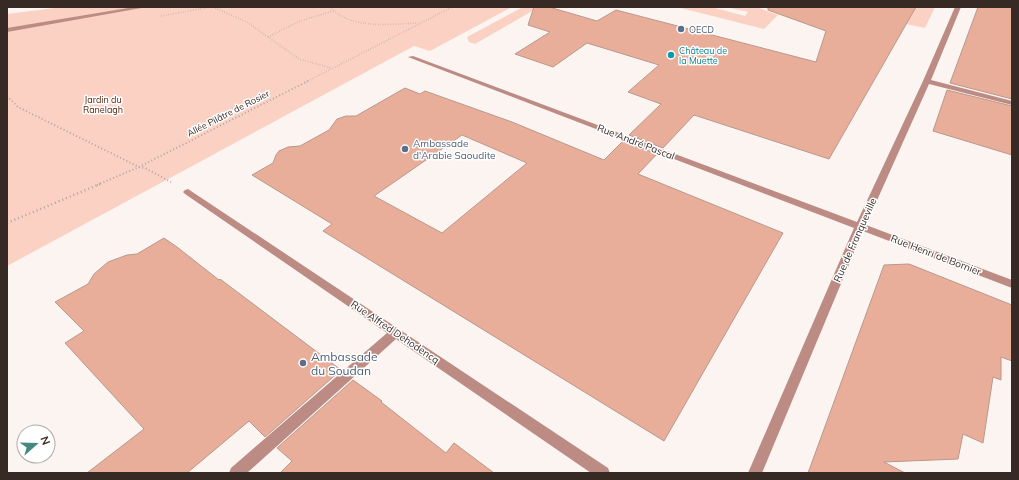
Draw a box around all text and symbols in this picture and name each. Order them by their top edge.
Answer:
marker: OECD [676,24,686,34]
place label: OECD [689,24,714,35]
place label: Château de la Muette [679,45,727,66]
marker: Château de la Muette [666,50,676,60]
street label: Allée Pilâtre de Rosier [185,87,272,139]
park label: Jardin du Ranelagh [83,94,123,115]
street label: Rue André Pascal [595,121,677,163]
place label: Ambassade d'Arabie Saoudite [413,137,496,162]
marker: Ambassade d'Arabie Saoudite [400,144,410,154]
street label: Rue de Franqueville [831,196,879,284]
street label: Rue Henri de Bornier [889,232,983,278]
street label: Rue Alfred Dehodencq [348,298,442,366]
place label: Ambassade du Soudan [311,349,378,378]
marker: Ambassade du Soudan [298,358,308,368]
north arrow [16,424,56,464]
text: N [37,434,53,447]

